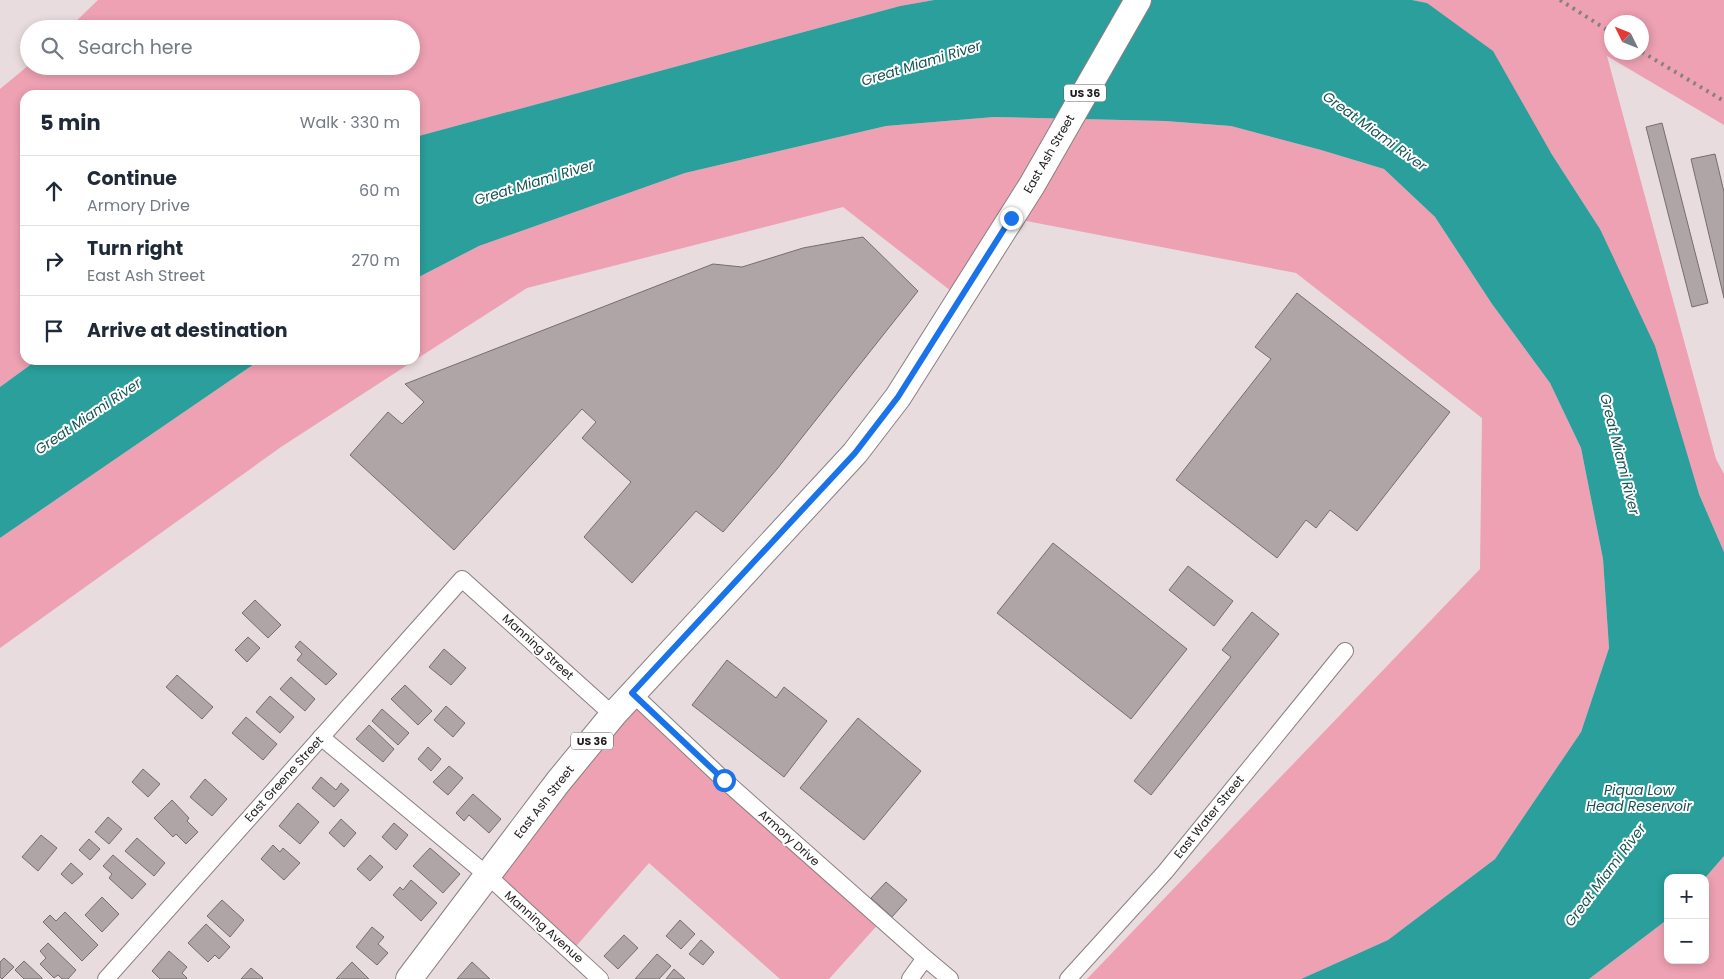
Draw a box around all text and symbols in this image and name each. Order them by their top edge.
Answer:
north arrow [1604,15,1649,60]
search box [20,20,420,75]
icon: search [38,34,66,62]
text: Search here [78,34,192,61]
water label: Great Miami River [859,35,984,91]
road number: US 36 [1064,85,1106,102]
water label: Great Miami River [1319,86,1432,176]
text: 5 min [40,108,101,137]
text: Walk · 330 m [300,111,400,134]
street label: East Ash Street [1019,111,1078,196]
water label: Great Miami River [472,154,597,210]
text: Continue [87,165,177,192]
icon: ahead [40,177,68,205]
text: 60 m [359,179,400,202]
text: Armory Drive [87,194,190,217]
route end [1000,207,1023,230]
text: Turn right [87,235,183,262]
icon: right [40,247,68,275]
text: 270 m [351,249,400,272]
text: East Ash Street [87,264,205,287]
icon: arrive [40,317,68,345]
text: Arrive at destination [87,317,288,344]
water label: Great Miami River [31,373,146,459]
water label: Great Miami River [1595,391,1645,517]
street label: Manning Street [499,610,578,683]
street label: East Greene Street [240,732,327,825]
road number: US 36 [571,732,613,749]
street label: East Ash Street [510,762,578,842]
route start [713,769,736,792]
street label: East Water Street [1170,771,1247,862]
water label: Piqua Low Head Reservoir [1586,780,1692,816]
street label: Armory Drive [755,806,824,870]
water label: Great Miami River [1560,819,1651,931]
map controls [1664,874,1709,964]
button: + [1664,874,1709,919]
street label: Manning Avenue [501,887,587,967]
button: − [1664,919,1709,964]

